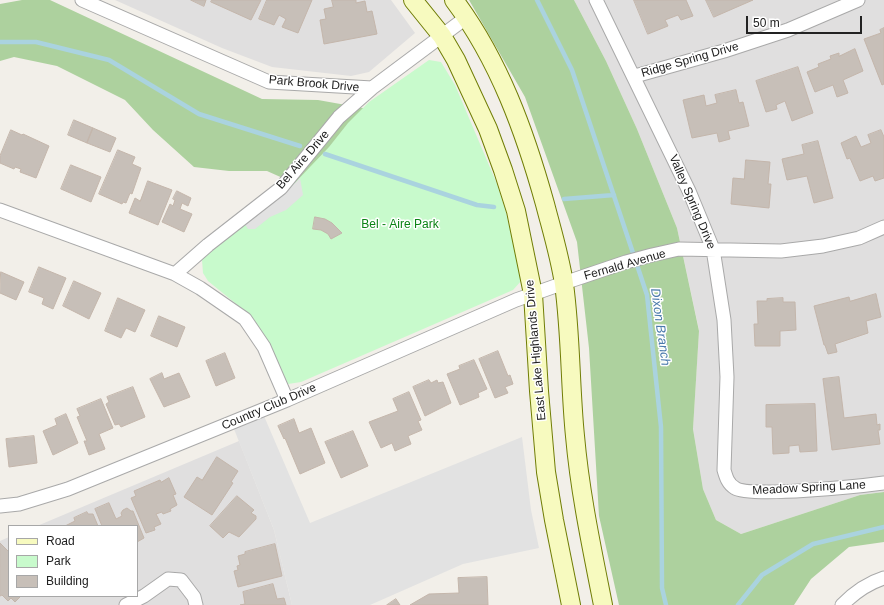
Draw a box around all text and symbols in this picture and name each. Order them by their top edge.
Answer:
scale bar [748,8,864,34]
text: 50 m [753,16,780,30]
street label: Ridge Spring Drive [640,39,740,81]
street label: Park Brook Drive [268,73,360,95]
street label: Bel Aire Drive [274,128,332,192]
street label: Valley Spring Drive [666,153,718,251]
park label: Bel - Aire Park [361,218,439,232]
street label: Fernald Avenue [582,246,668,284]
street label: East Lake Highlands Drive [523,279,549,421]
water label: Dixon Branch [647,287,673,367]
street label: Country Club Drive [220,381,318,433]
street label: Meadow Spring Lane [752,478,866,498]
legend [8,525,138,597]
text: Road [46,534,75,548]
text: Park [46,554,71,568]
text: Building [46,574,89,588]

